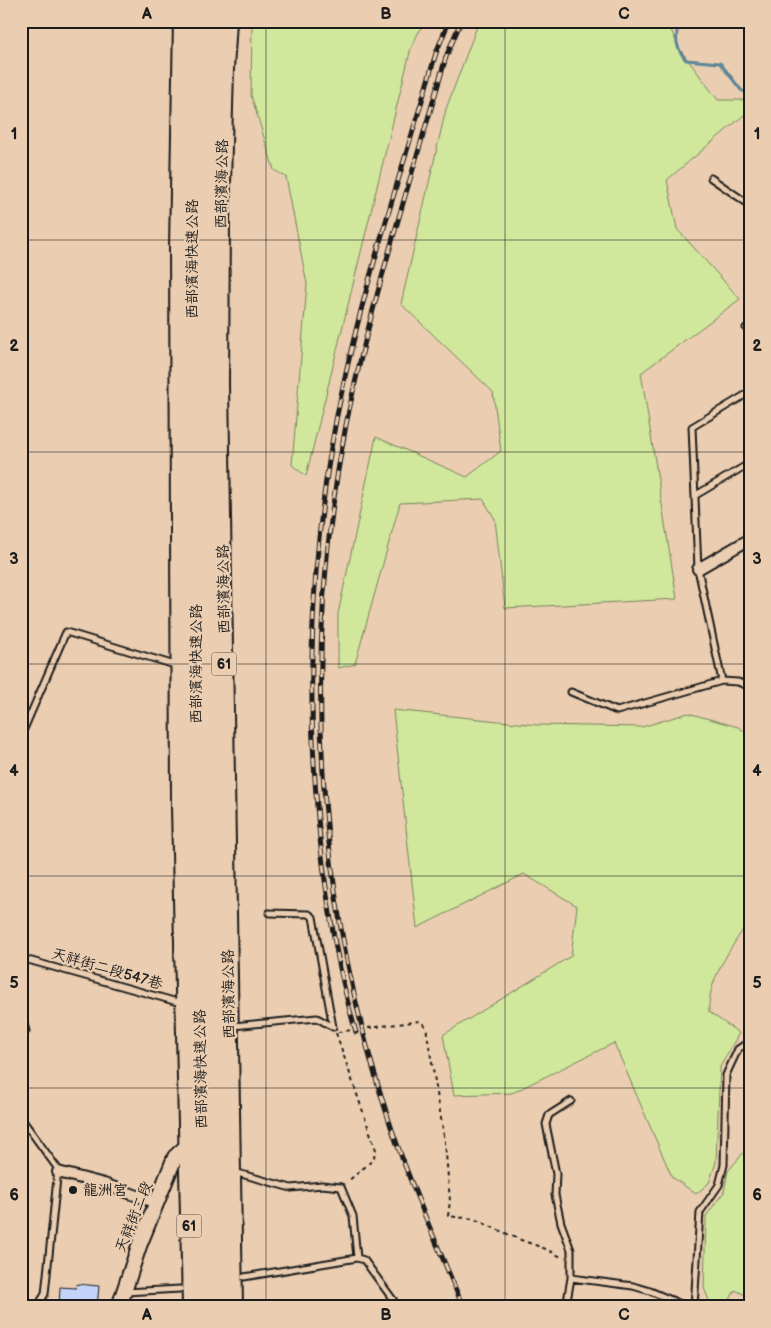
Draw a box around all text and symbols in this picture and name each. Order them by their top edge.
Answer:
text: A [141,5,152,24]
text: B [380,5,392,24]
text: C [618,5,630,24]
text: 1 [11,125,17,144]
text: 1 [754,125,760,144]
street label: 西部濱海公路 [212,139,232,229]
street label: 西部濱海快速公路 [183,199,202,319]
text: 2 [9,337,19,356]
text: 2 [752,337,762,356]
street label: 西部濱海公路 [214,544,234,634]
text: 3 [9,550,19,569]
text: 3 [752,550,762,569]
street label: 西部濱海快速公路 [187,604,206,724]
road number: 61 [212,652,236,676]
text: 4 [9,762,19,781]
text: 4 [752,762,762,781]
street label: 天祥街二段547巷 [49,944,165,994]
street label: 西部濱海公路 [219,949,239,1039]
text: 5 [9,974,19,993]
text: 5 [752,974,762,993]
street label: 西部濱海快速公路 [190,1009,212,1129]
street label: 天祥街二段 [111,1179,157,1255]
place label: 龍洲宮 [83,1181,128,1200]
marker: 龍洲宮 [67,1184,79,1196]
text: 6 [9,1186,19,1205]
text: 6 [752,1186,762,1205]
road number: 61 [176,1214,202,1238]
text: A [141,1306,152,1325]
text: B [380,1306,392,1325]
text: C [618,1306,630,1325]

